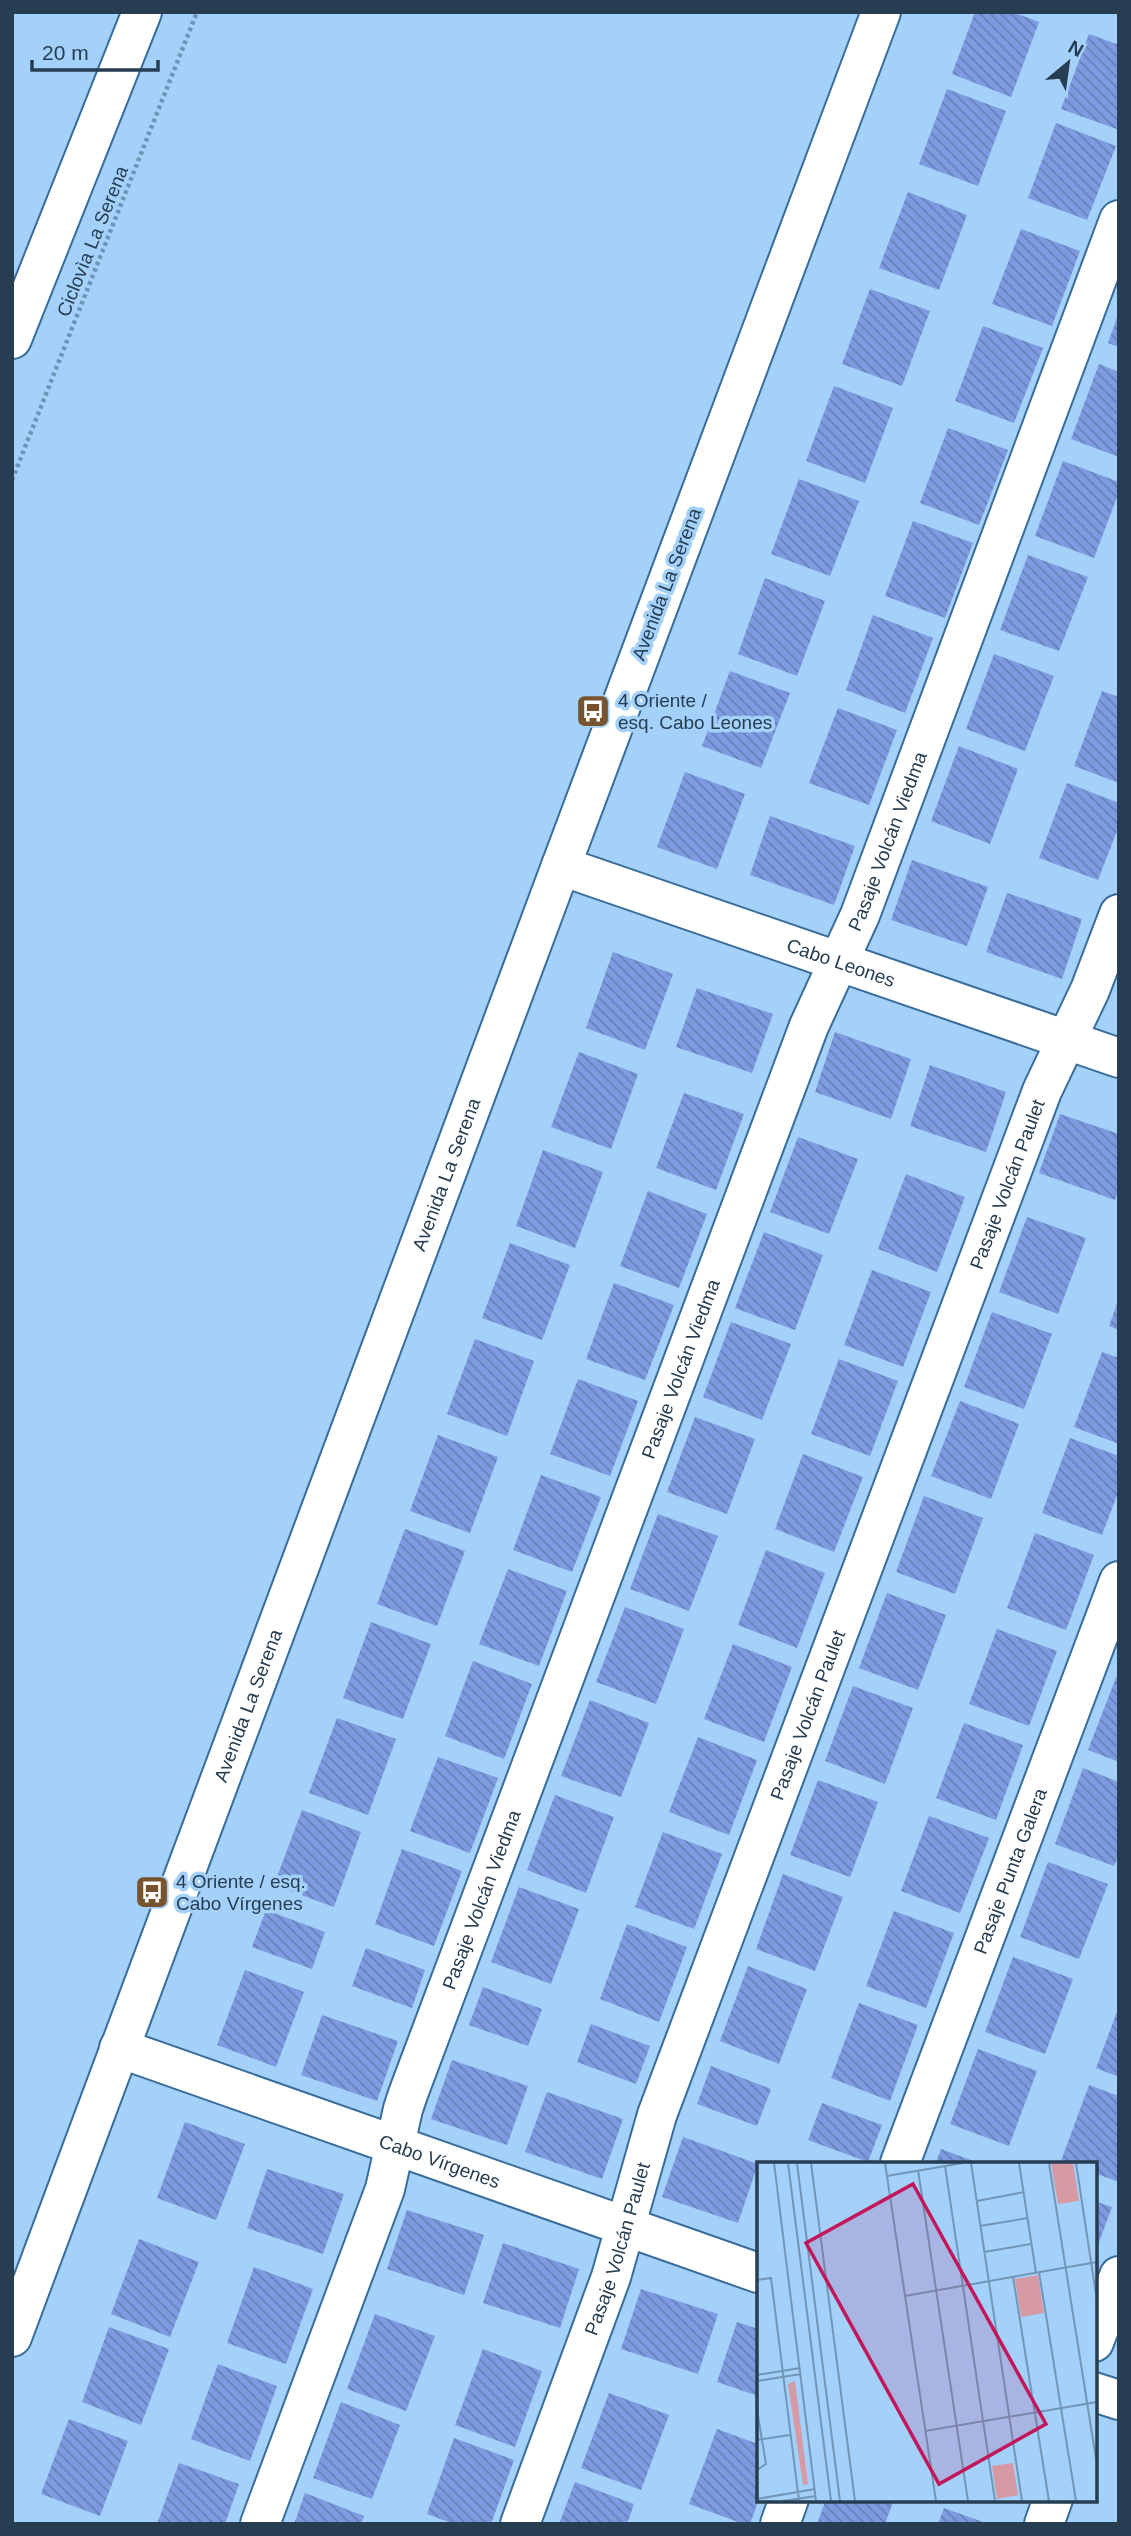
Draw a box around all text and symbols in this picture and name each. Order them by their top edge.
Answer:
scale bar [32,28,158,72]
north arrow [1033,28,1103,98]
text: N [1065,36,1087,61]
text: 20 m [42,41,89,64]
street label: Ciclovìa La Serena [53,162,132,320]
street label: Avenida La Serena [628,505,705,663]
place label: 4 Oriente / esq. Cabo Leones [618,690,772,733]
bus stop icon: 4 Oriente / esq. Cabo Leones [574,692,612,730]
street label: Pasaje Volcán Viedma [844,748,931,934]
street label: Cabo Leones [784,934,898,991]
street label: Avenida La Serena [408,1095,485,1254]
street label: Pasaje Volcán Paulet [966,1096,1049,1272]
street label: Pasaje Volcán Viedma [638,1276,724,1462]
street label: Avenida La Serena [210,1626,286,1785]
street label: Pasaje Volcán Paulet [766,1627,850,1803]
street label: Pasaje Punta Galera [970,1785,1051,1957]
street label: Pasaje Volcán Viedma [438,1807,525,1992]
place label: 4 Oriente / esq. Cabo Vírgenes [176,1871,306,1914]
bus stop icon: 4 Oriente / esq. Cabo Vírgenes [133,1873,171,1911]
street label: Cabo Vírgenes [376,2130,503,2192]
street label: Pasaje Volcán Paulet [580,2159,654,2338]
inset map [757,2162,1096,2501]

